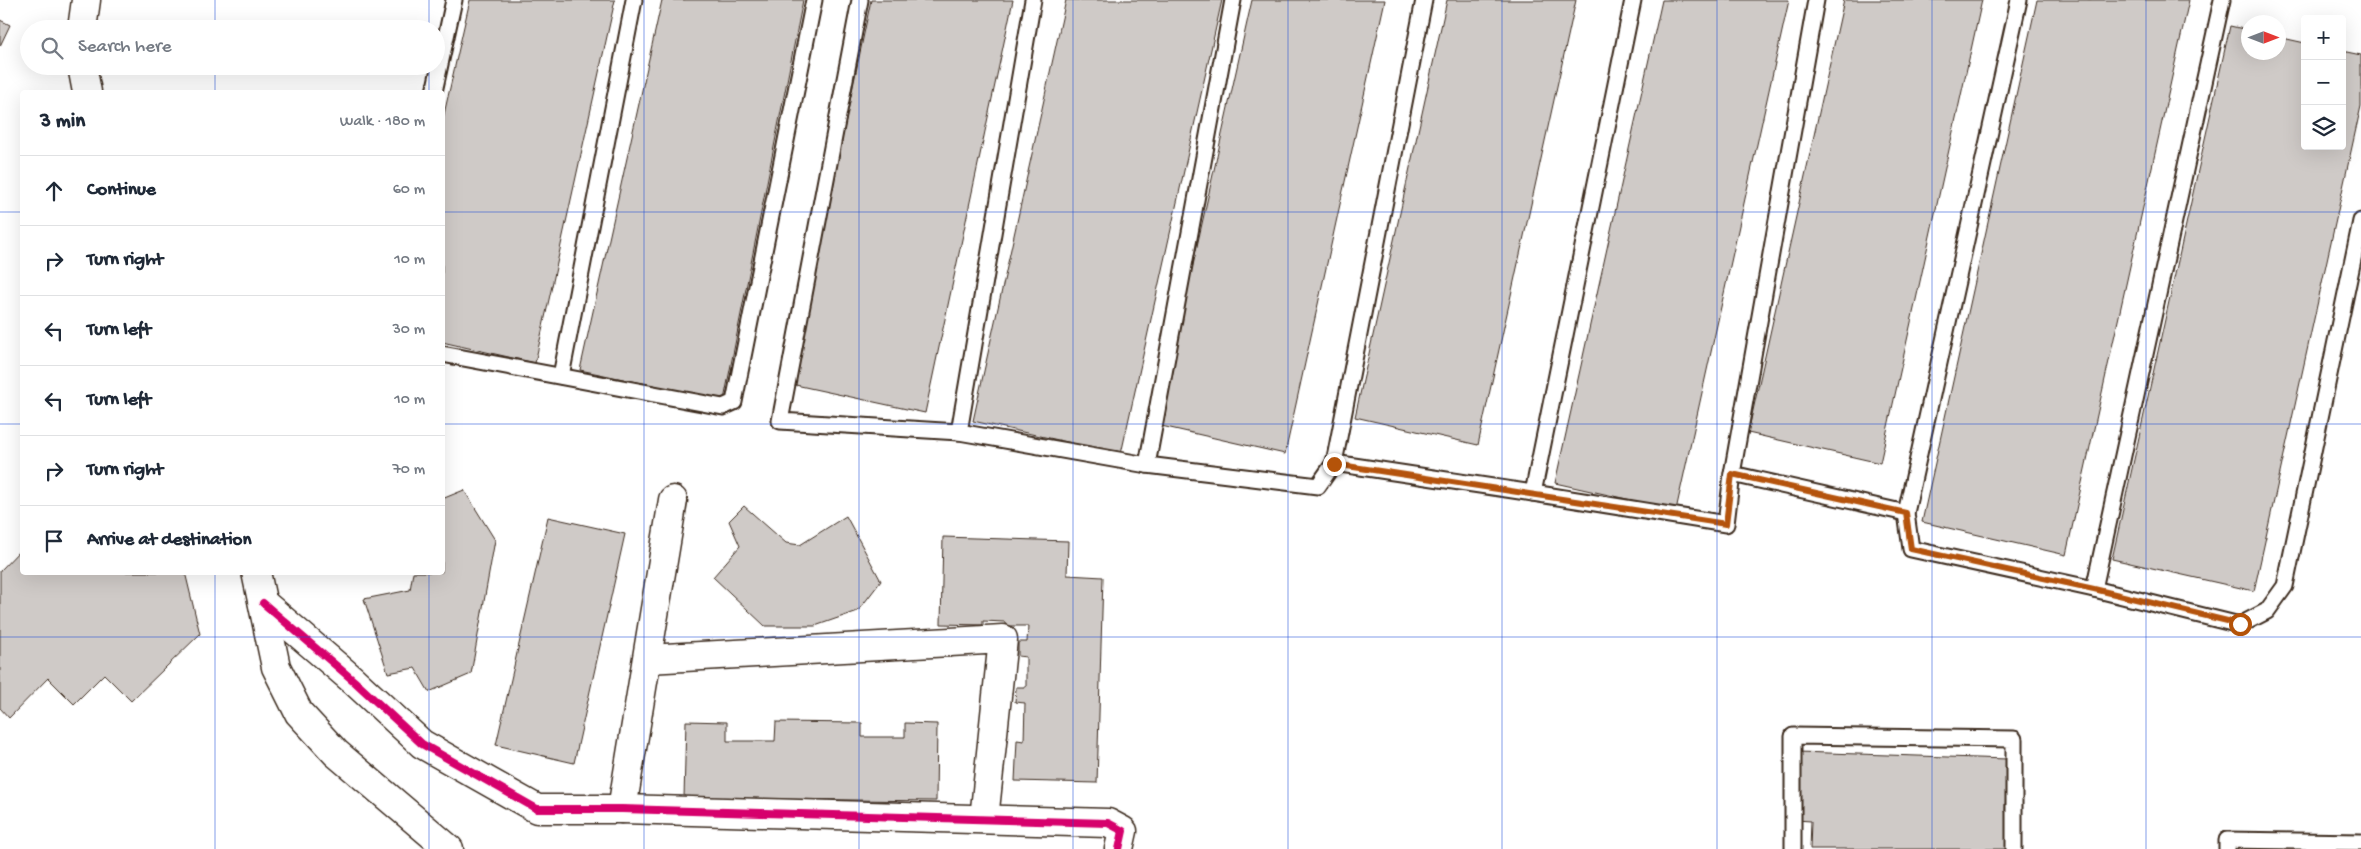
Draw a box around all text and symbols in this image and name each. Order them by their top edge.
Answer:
north arrow [2241,15,2286,60]
map controls [2301,15,2346,150]
button: + [2301,15,2346,60]
search box [20,20,445,75]
icon: search [38,34,66,62]
text: Search here [78,36,172,59]
button: − [2301,60,2346,105]
button: layers [2301,105,2346,150]
text: 3 min [40,110,85,135]
text: Walk · 180 m [340,113,425,132]
icon: ahead [40,177,68,205]
text: Continue [87,179,156,202]
text: 60 m [393,181,425,200]
icon: right [40,247,68,275]
text: Turn right [87,249,163,272]
text: 10 m [394,251,425,270]
icon: left [40,317,68,345]
text: Turn left [87,319,151,342]
text: 30 m [392,321,425,340]
icon: left [40,387,68,415]
text: Turn left [87,389,151,412]
text: 10 m [394,391,425,410]
route end [1323,453,1346,476]
icon: right [40,457,68,485]
text: Turn right [87,459,163,482]
text: 70 m [392,461,425,480]
icon: arrive [40,527,68,555]
text: Arrive at destination [87,529,251,552]
route start [2229,613,2252,636]

